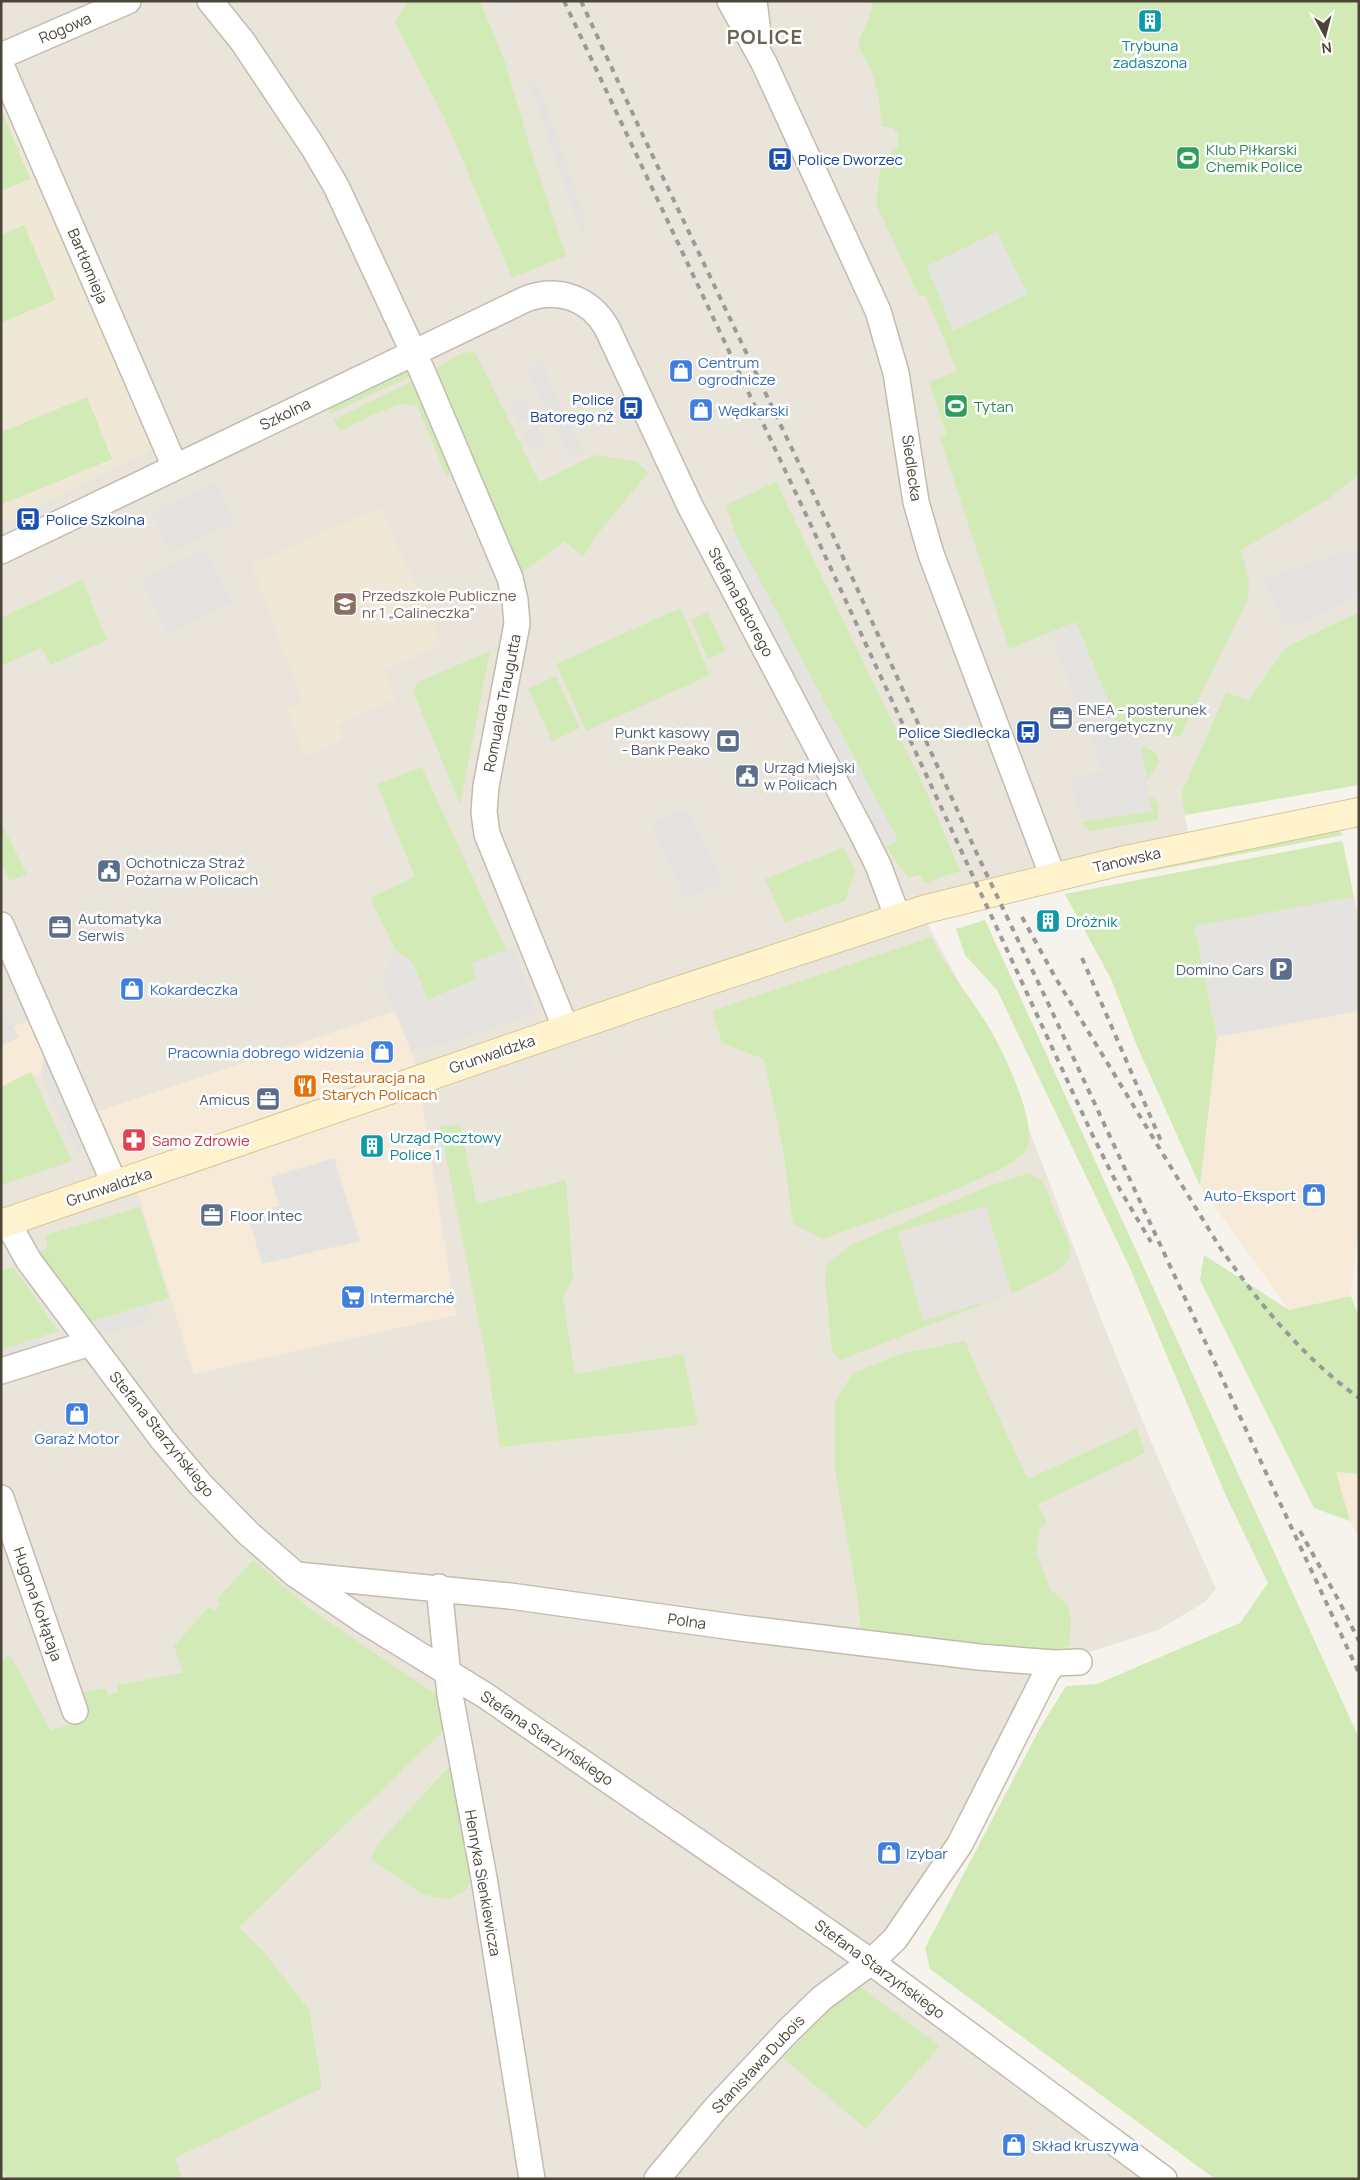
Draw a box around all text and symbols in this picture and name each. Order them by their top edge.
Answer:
street label: Rogowa [35,8,95,48]
building icon: Trybuna zadaszona [1137,8,1163,34]
north arrow [1300,10,1350,60]
district label: POLICE [727,23,803,50]
place label: Trybuna zadaszona [1113,35,1187,73]
text: N [1320,38,1333,58]
place label: Klub Piłkarski Chemik Police [1206,139,1303,177]
sports icon: Klub Piłkarski Chemik Police [1175,145,1201,171]
bus stop icon: Police Dworzec [767,146,793,172]
place label: Police Dworzec [798,149,903,170]
street label: Bartłomieja [63,225,113,307]
place label: Centrum ogrodnicze [698,352,776,390]
shop icon: Centrum ogrodnicze [668,358,694,384]
place label: Police Batorego nż [530,389,614,427]
street label: Szkolna [256,393,314,435]
sports icon: Tytan [943,393,969,419]
bus stop icon: Police Batorego nż [618,395,644,421]
place label: Tytan [974,396,1014,417]
shop icon: Wędkarski [688,397,714,423]
place label: Wędkarski [718,400,789,421]
street label: Siedlecka [897,433,927,503]
bus stop icon: Police Szkolna [15,506,41,532]
place label: Police Szkolna [46,509,145,530]
street label: Stefana Batorego [703,544,779,661]
place label: Przedszkole Publiczne nr 1 „Calineczka” [362,585,517,623]
school or university icon: Przedszkole Publiczne nr 1 „Calineczka” [332,591,358,617]
street label: Romualda Traugutta [478,632,526,774]
place label: ENEA - posterunek energetyczny [1078,699,1207,737]
office icon: ENEA - posterunek energetyczny [1048,705,1074,731]
bus stop icon: Police Siedlecka [1015,719,1041,745]
place label: Punkt kasowy - Bank Peako [615,722,710,760]
place label: Police Siedlecka [899,722,1010,743]
bank icon: Punkt kasowy - Bank Peako [715,728,741,754]
place label: Urząd Miejski w Policach [764,757,855,795]
public building icon: Urząd Miejski w Policach [734,763,760,789]
street label: Tanowska [1091,842,1163,878]
place label: Ochotnicza Straż Pożarna w Policach [126,852,258,890]
public building icon: Ochotnicza Straż Pożarna w Policach [96,858,122,884]
place label: Automatyka Serwis [78,908,162,946]
building icon: Dróżnik [1035,908,1061,934]
place label: Dróżnik [1066,911,1118,932]
office icon: Automatyka Serwis [47,914,73,940]
parking icon: Domino Cars [1268,956,1294,982]
place label: Domino Cars [1176,959,1264,980]
shop icon: Kokardeczka [119,976,145,1002]
place label: Kokardeczka [150,979,238,1000]
street label: Grunwaldzka [446,1030,538,1078]
shop icon: Pracownia dobrego widzenia [369,1039,395,1065]
place label: Pracownia dobrego widzenia [168,1042,364,1063]
place label: Restauracja na Starych Policach [322,1067,437,1105]
restaurant icon: Restauracja na Starych Policach [292,1073,318,1099]
office icon: Amicus [255,1086,281,1112]
place label: Amicus [199,1089,250,1110]
pharmacy icon: Samo Zdrowie [121,1127,147,1153]
place label: Urząd Pocztowy Police 1 [390,1127,501,1165]
place label: Samo Zdrowie [152,1130,250,1151]
building icon: Urząd Pocztowy Police 1 [359,1133,385,1159]
street label: Grunwaldzka [63,1163,155,1211]
shop icon: Auto-Eksport [1301,1182,1327,1208]
place label: Auto-Eksport [1204,1185,1296,1206]
office icon: Floor Intec [199,1202,225,1228]
place label: Floor Intec [230,1205,302,1226]
supermarket icon: Intermarché [340,1284,366,1310]
place label: Intermarché [370,1287,455,1308]
street label: Stefana Starzyńskiego [105,1367,219,1501]
shop icon: Garaż Motor [64,1401,90,1427]
place label: Garaż Motor [35,1428,120,1449]
street label: Hugona Kołłątaja [9,1544,67,1664]
street label: Polna [666,1608,708,1634]
street label: Stefana Starzyńskiego [476,1686,618,1790]
street label: Henryka Sienkiewicza [460,1808,506,1958]
shop icon: Izybar [876,1840,902,1866]
place label: Izybar [906,1843,948,1864]
street label: Stefana Starzyńskiego [811,1915,949,2023]
street label: Stanisława Dubois [707,2010,809,2118]
shop icon: Skład kruszywa [1001,2132,1027,2158]
place label: Skład kruszywa [1032,2135,1139,2156]

